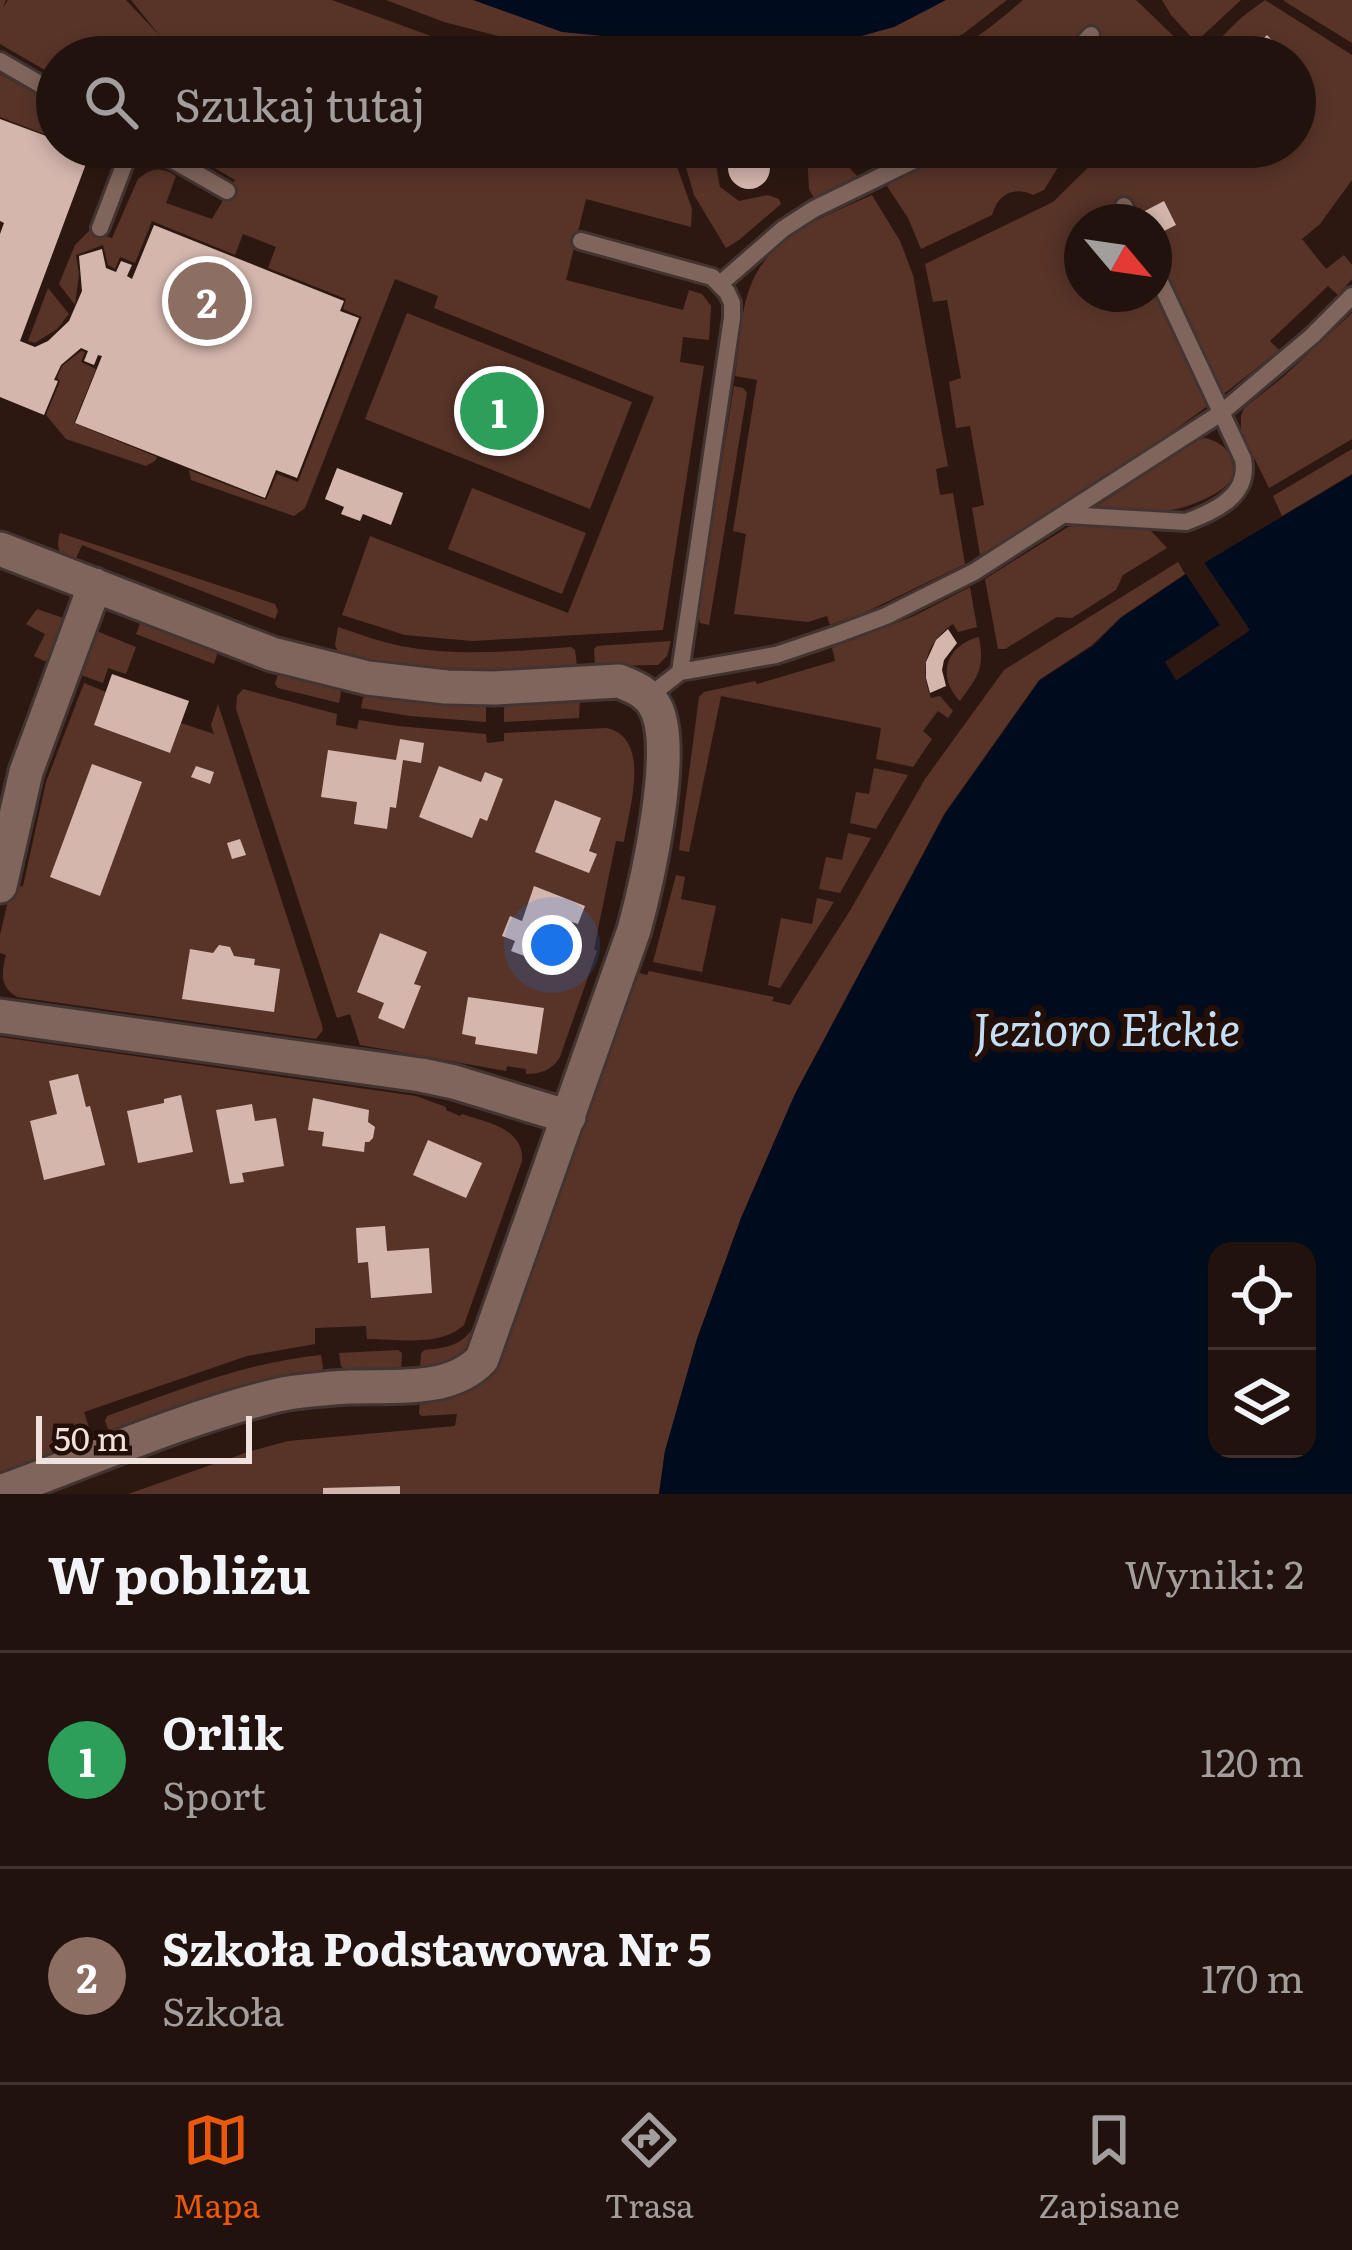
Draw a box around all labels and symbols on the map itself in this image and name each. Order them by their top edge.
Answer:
north arrow [1064,204,1172,312]
pin: 2 [168,256,246,346]
pin: 1 [460,366,538,456]
your location [522,915,582,975]
water label: Jezioro Ełckie [974,993,1240,1060]
scale bar [36,1410,252,1463]

